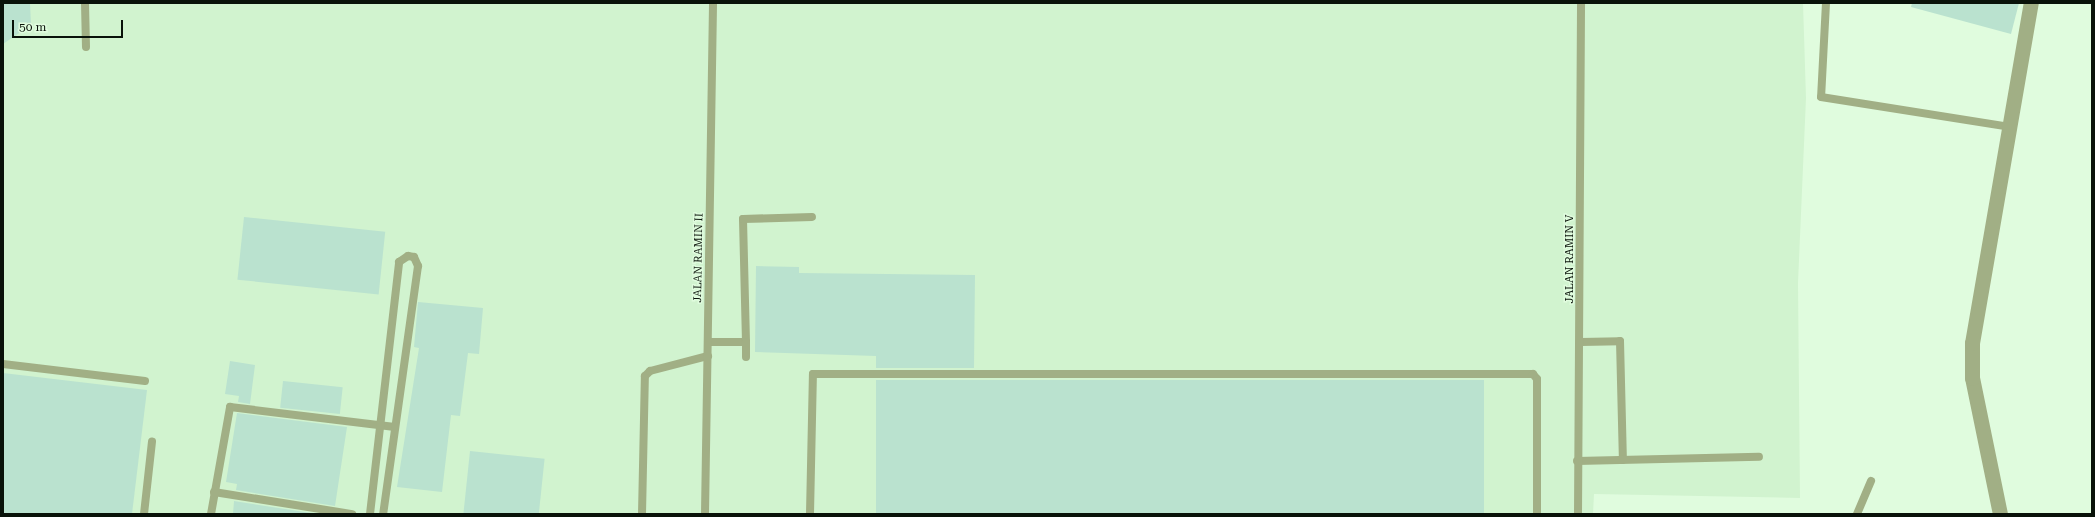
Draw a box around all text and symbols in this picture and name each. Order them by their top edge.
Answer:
scale bar [14,12,125,38]
text: 50 m [19,20,46,34]
street label: JALAN RAMIN II [692,213,706,303]
street label: JALAN RAMIN V [1563,214,1577,304]

